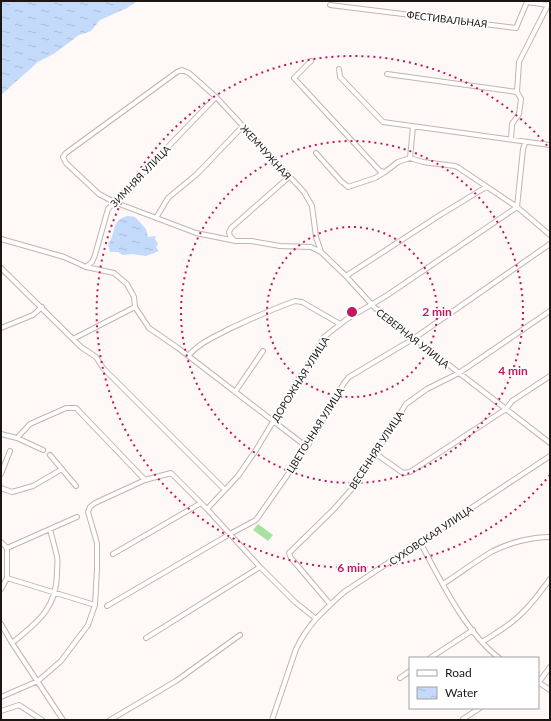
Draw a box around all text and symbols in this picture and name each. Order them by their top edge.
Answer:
street label: ФЕСТИВАЛЬНАЯ [406,8,488,30]
street label: ЖЕМЧУЖНАЯ [238,122,294,182]
street label: ЗИМНЯЯ УЛИЦА [107,142,173,209]
text: 2 min [422,304,452,319]
centre of rings [345,305,359,319]
street label: СЕВЕРНАЯ УЛИЦА [374,306,452,370]
street label: ДОРОЖНАЯ УЛИЦА [269,334,331,424]
text: 4 min [498,363,528,378]
street label: ЦВЕТОЧНАЯ УЛИЦА [284,385,346,475]
street label: ВЕСЕННЯЯ УЛИЦА [346,408,406,491]
street label: СУХОВСКАЯ УЛИЦА [387,502,475,567]
text: 6 min [337,560,367,575]
legend [409,657,539,709]
text: Road [445,665,472,680]
text: Water [445,685,478,700]

